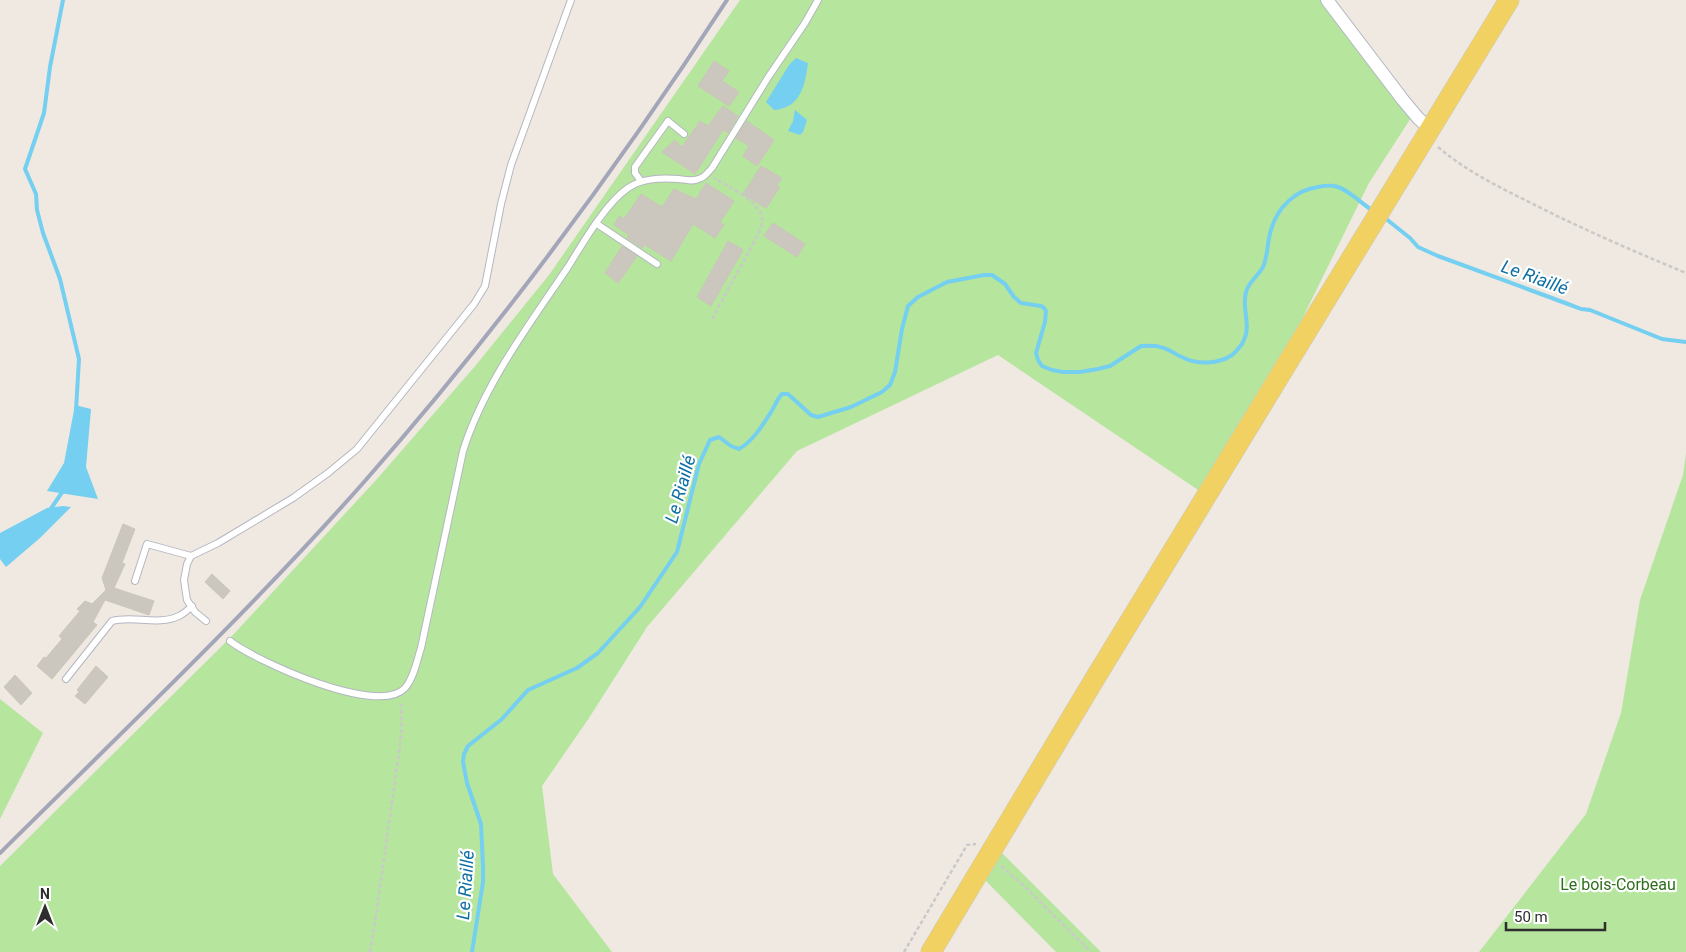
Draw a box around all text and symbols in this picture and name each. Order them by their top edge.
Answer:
water label: Le Riaillé [1499,255,1571,299]
water label: Le Riaillé [660,453,700,525]
water label: Le Riaillé [452,850,478,920]
park label: Le bois-Corbeau [1560,875,1676,894]
north arrow [20,882,70,932]
text: N [40,886,50,902]
scale bar [1506,900,1605,932]
text: 50 m [1514,908,1548,926]

